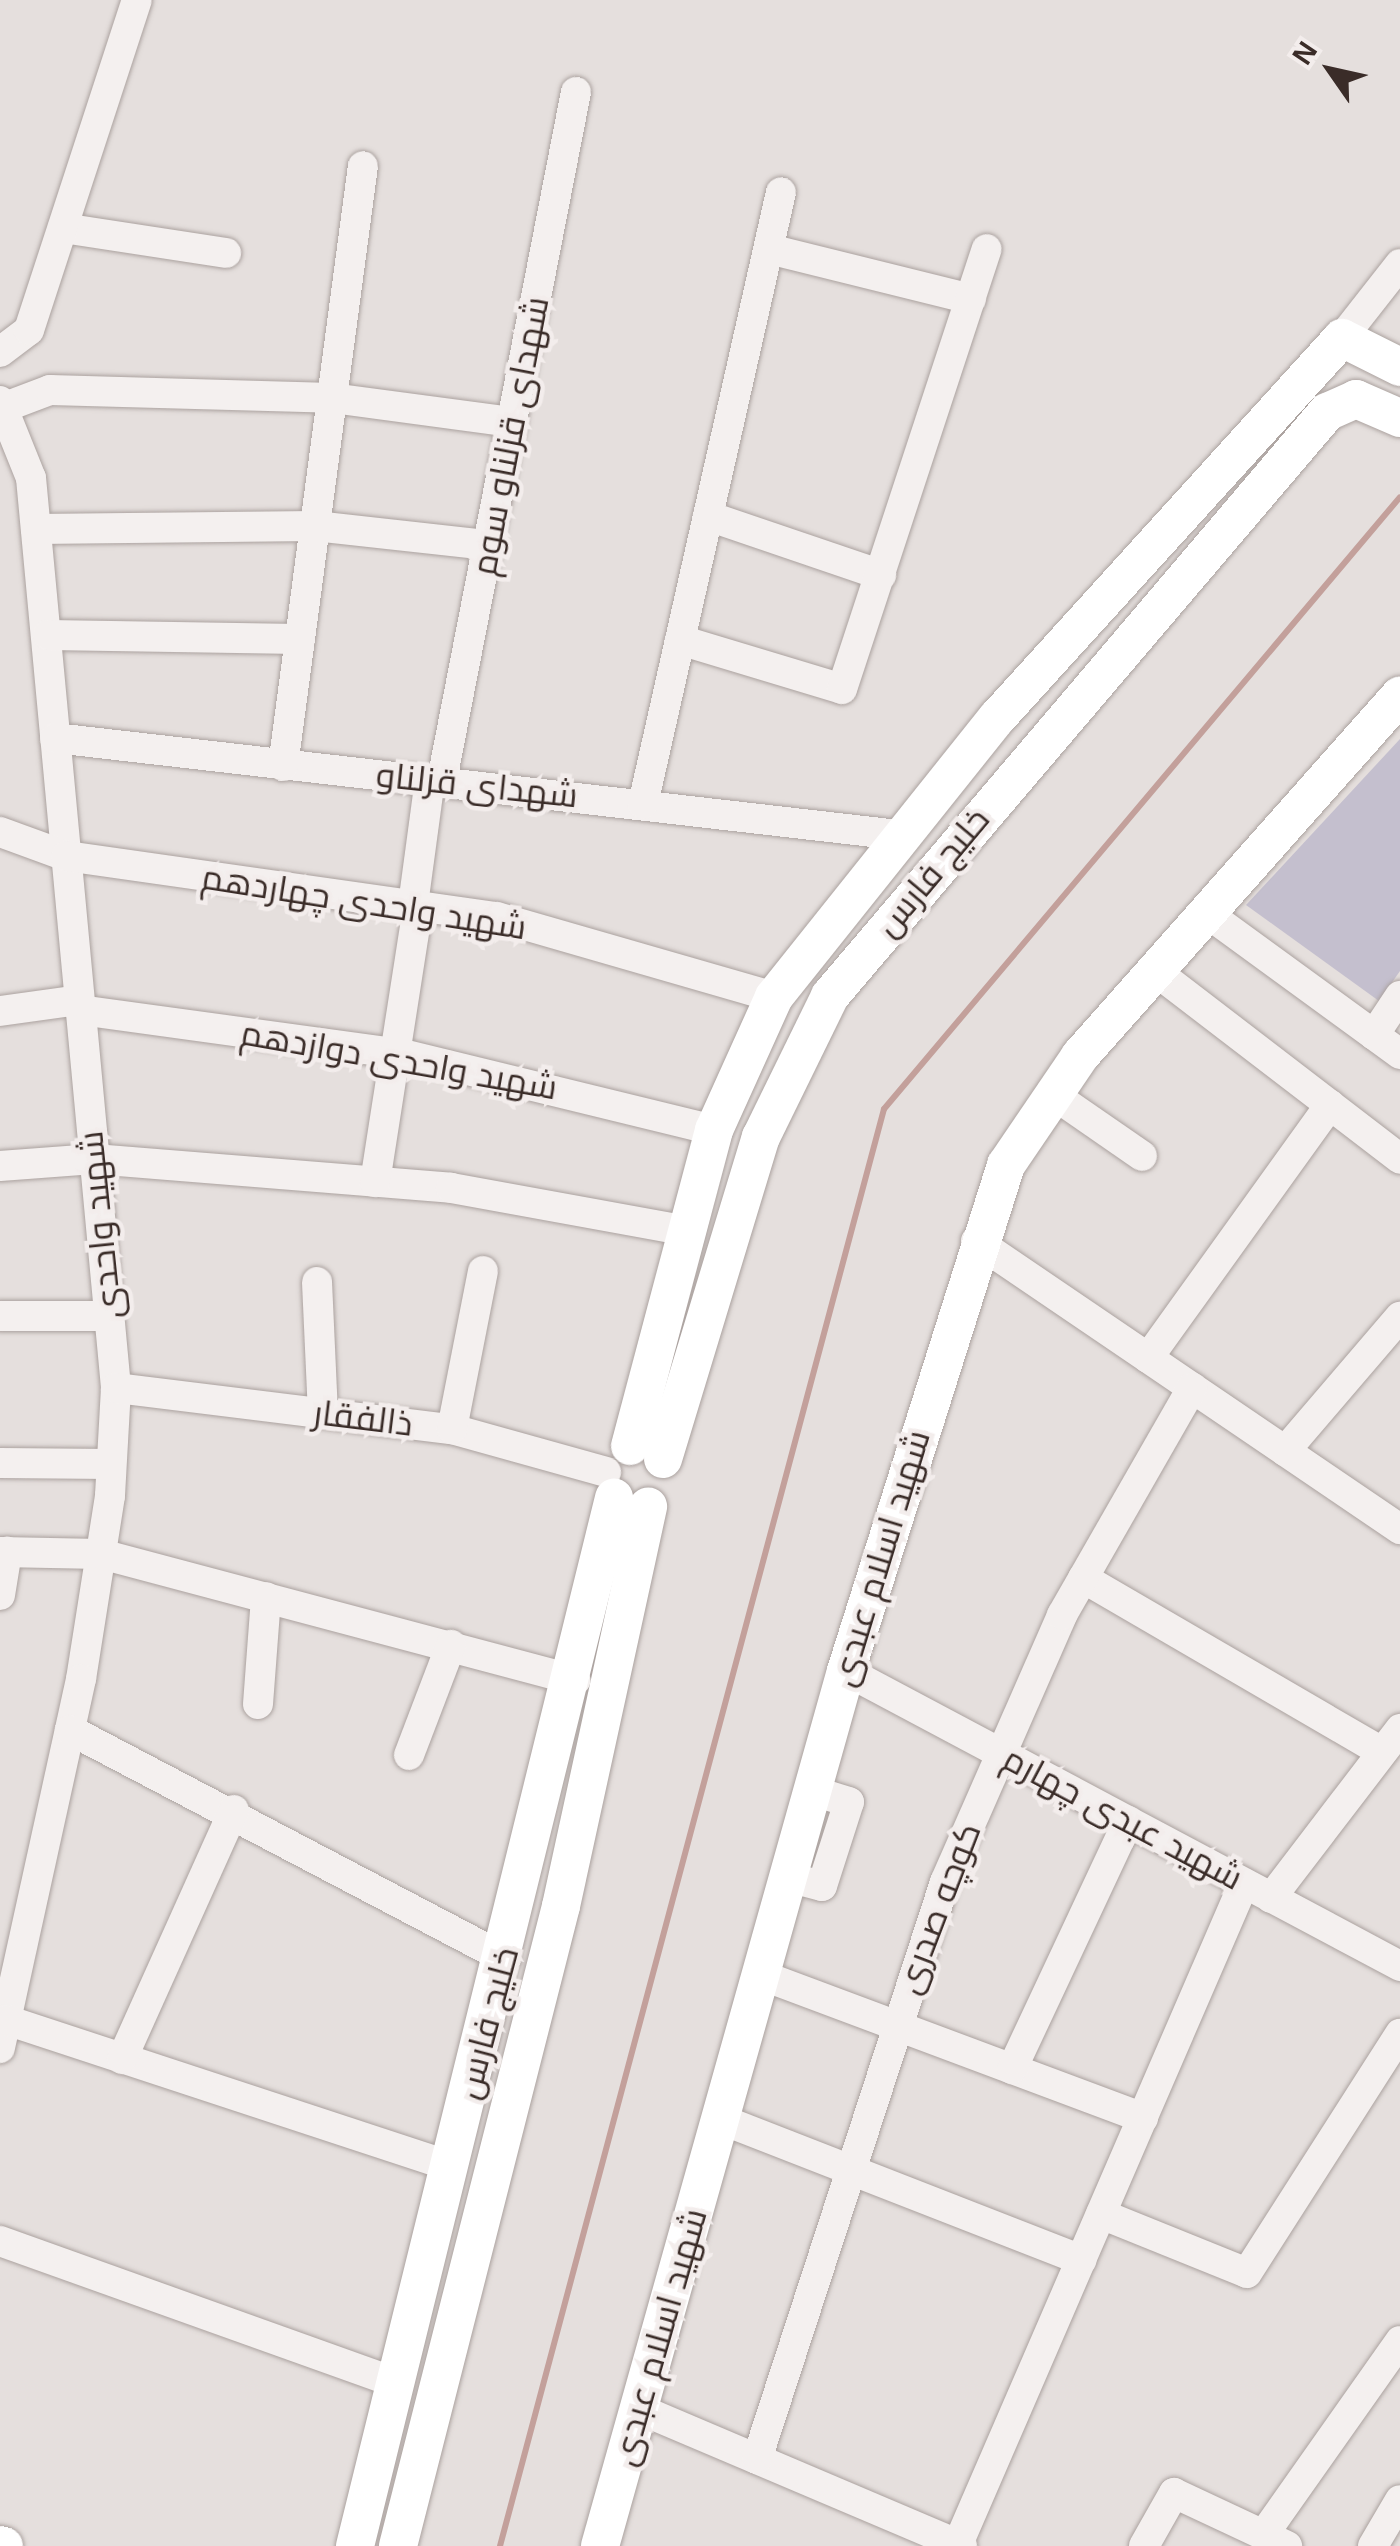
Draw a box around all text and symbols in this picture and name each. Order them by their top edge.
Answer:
north arrow [1280,20,1380,120]
text: N [1286,36,1323,70]
street label: شهدای قزلناو سوم [462,293,558,579]
street label: شهدای قزلناو [374,754,580,816]
street label: خلیج فارس [866,799,998,945]
street label: شهید واحدی چهاردهم [199,856,529,948]
street label: شهید واحدی دوازدهم [237,1011,561,1109]
street label: شهید واحدی [69,1129,131,1321]
street label: ذالفقار [311,1391,415,1445]
street label: شهید اسلام عبدی [821,1425,939,1691]
street label: شهید عبدی چهارم [996,1737,1250,1899]
street label: کوچه صدری [886,1817,990,1999]
street label: خلیج فارس [447,1943,527,2103]
street label: شهید اسلام عبدی [602,2204,716,2470]

